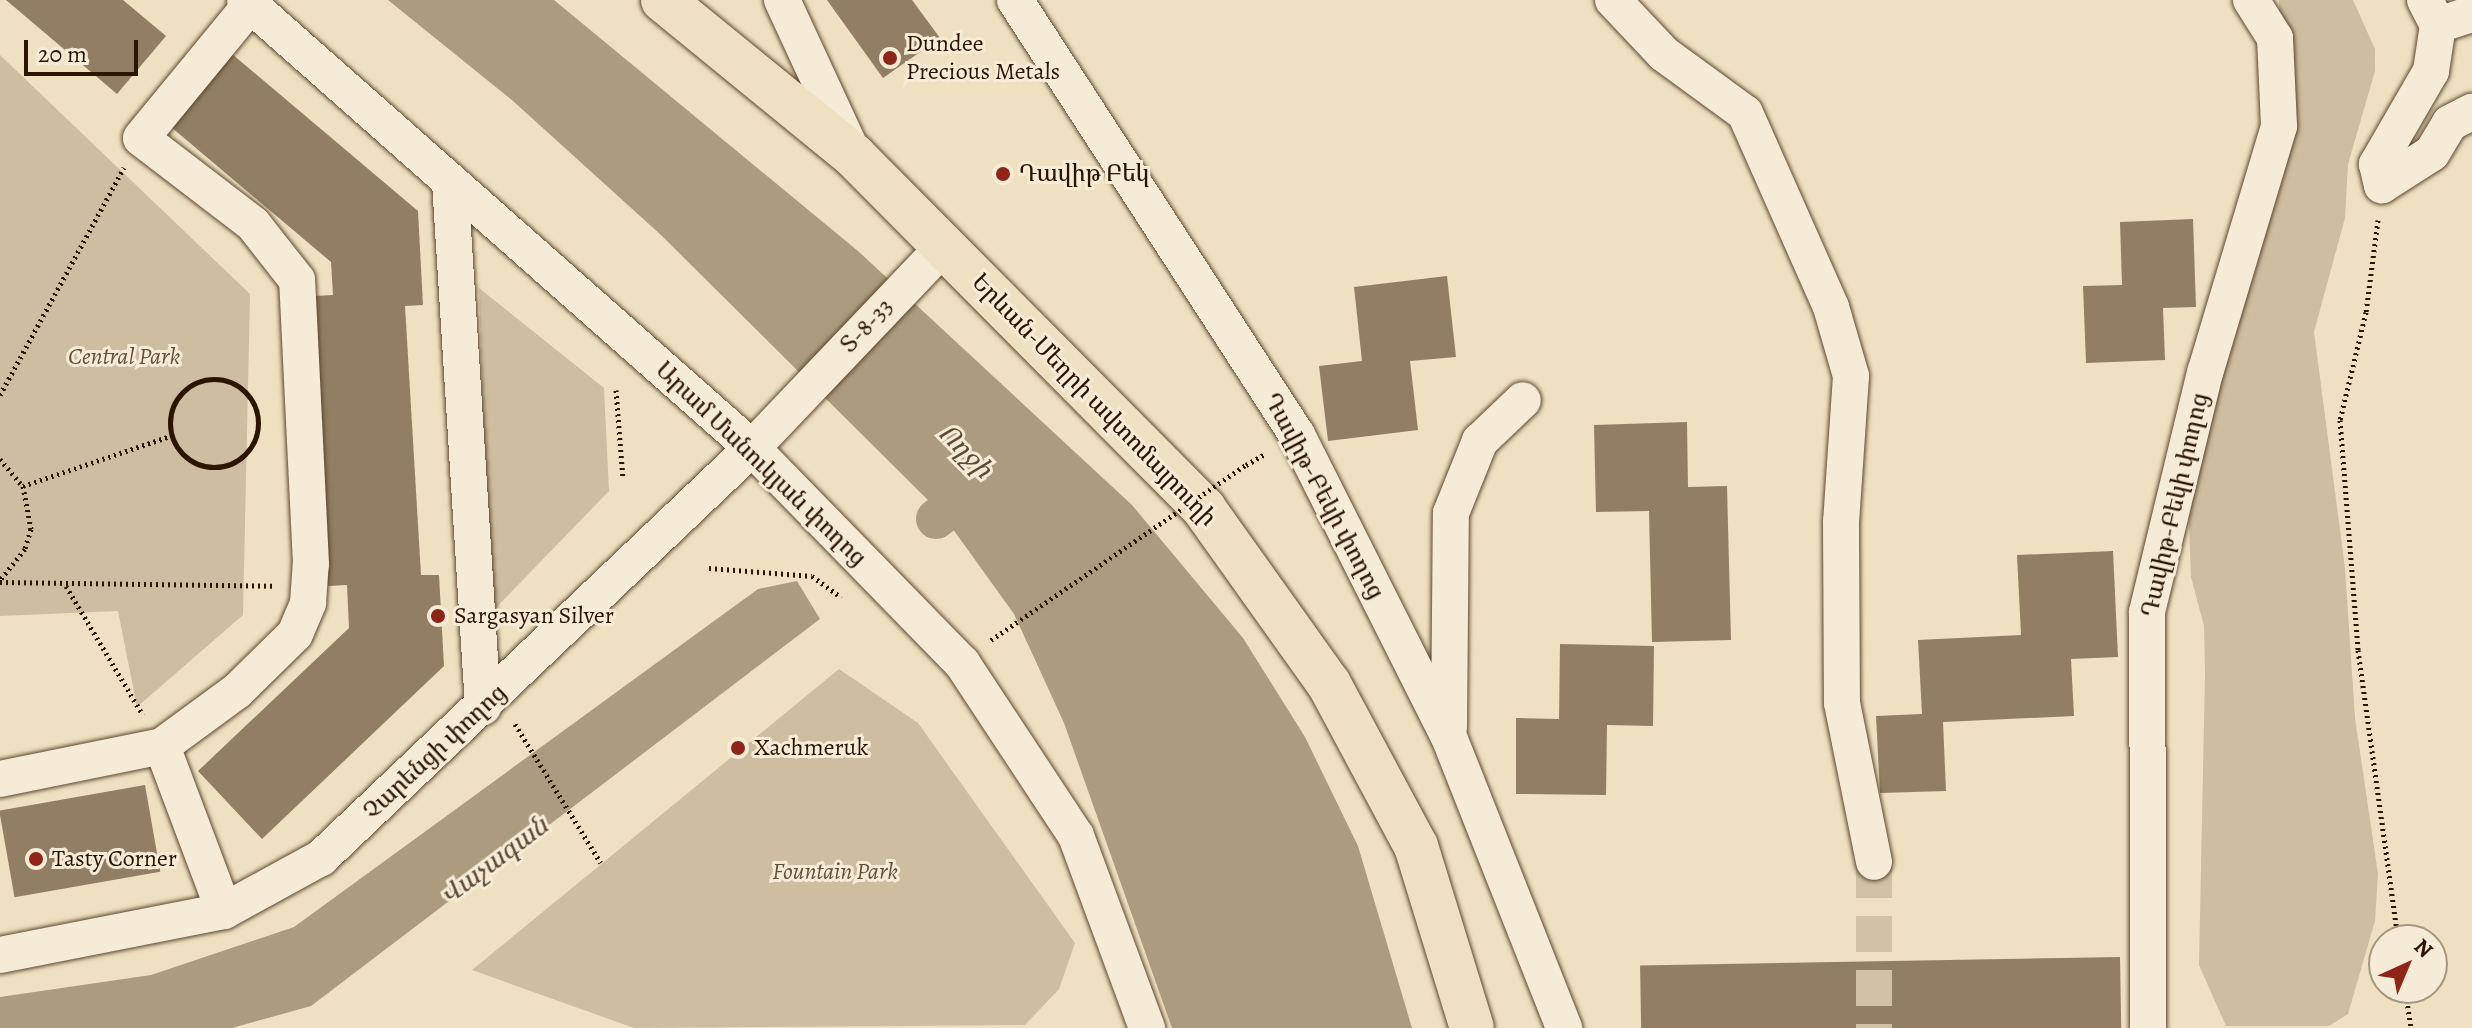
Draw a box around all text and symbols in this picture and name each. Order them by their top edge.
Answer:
scale bar [28,24,142,74]
place label: Dundee Precious Metals [906,30,1060,86]
text: 20 m [38,38,87,70]
marker: Dundee Precious Metals [881,49,899,67]
place label: Դավիթ Բեկ [1019,160,1149,188]
marker: Դավիթ Բեկ [994,165,1012,183]
street label: Երևան-Մեղրի ավտոմայրուղի [966,268,1222,532]
street label: Տ-8-33 [834,293,900,359]
park label: Central Park [68,343,180,371]
street label: Արամ Մանուկյան փողոց [650,356,872,572]
street label: Դավիթ-Բեկի փողոց [1257,388,1391,604]
street label: Դավիթ-Բեկի փողոց [2135,390,2215,620]
water label: Ողջի [932,418,998,484]
place label: Sargasyan Silver [454,602,614,630]
marker: Sargasyan Silver [429,607,447,625]
street label: Չարենցի փողոց [358,678,512,826]
place label: Xachmeruk [754,734,869,762]
marker: Xachmeruk [729,739,747,757]
water label: Վաչագան [434,810,554,912]
place label: Tasty Corner [52,845,177,873]
marker: Tasty Corner [27,850,45,868]
park label: Fountain Park [772,858,898,886]
north arrow [2368,924,2448,1004]
text: N [2407,932,2439,965]

